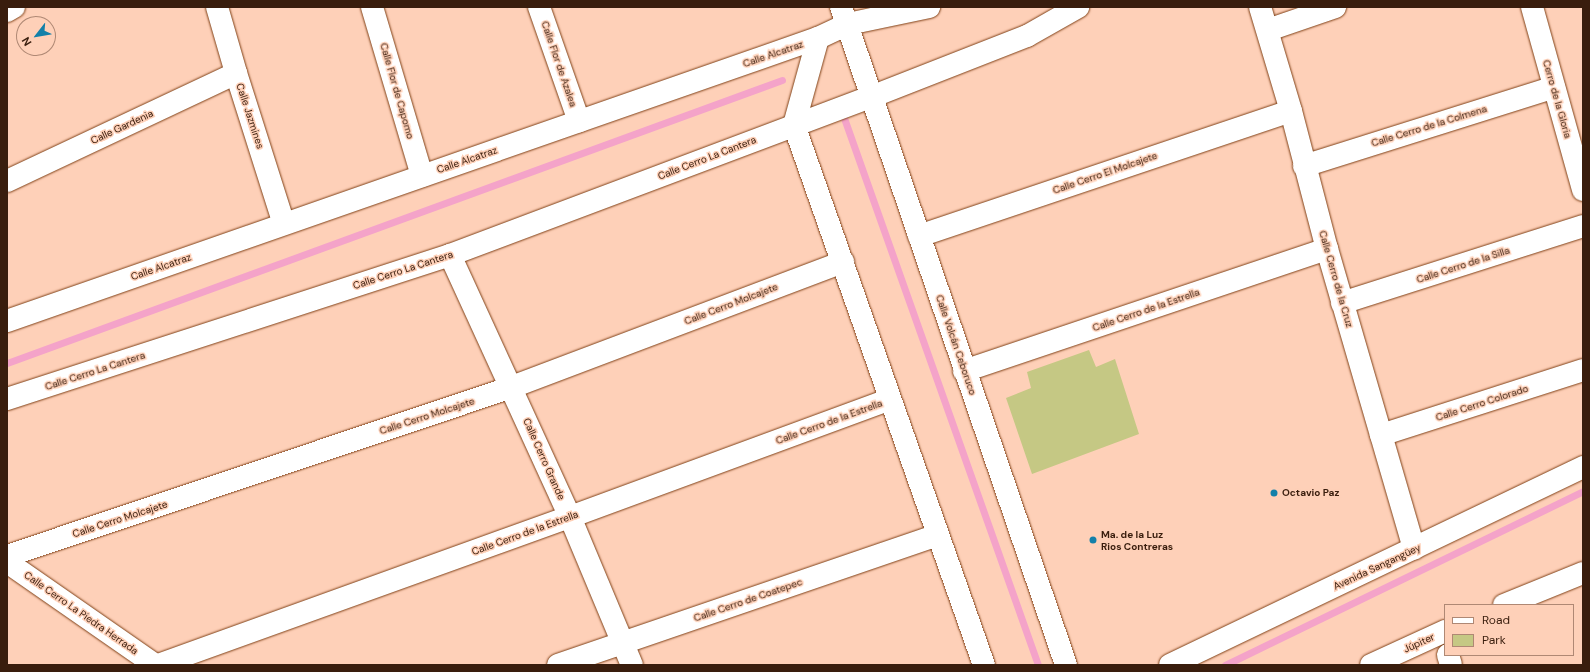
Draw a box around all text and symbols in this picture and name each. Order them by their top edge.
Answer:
north arrow [16,16,56,56]
street label: Calle Flor de Azalea [539,20,579,108]
text: N [19,35,35,49]
street label: Calle Alcatraz [741,38,805,70]
street label: Calle Flor de Capomo [378,42,416,140]
street label: Cerro de la Gloria [1540,58,1574,140]
street label: Calle Jazmines [234,82,266,150]
street label: Calle Cerro de la Colmena [1370,103,1488,149]
street label: Calle Gardenia [89,107,155,147]
street label: Calle Cerro La Cantera [656,134,758,182]
street label: Calle Alcatraz [435,144,499,176]
street label: Calle Cerro El Molcajete [1051,149,1159,197]
street label: Calle Cerro de la Cruz [1316,229,1356,329]
street label: Calle Cerro de la Silla [1415,244,1511,286]
street label: Calle Cerro La Cantera [352,248,454,292]
street label: Calle Alcatraz [129,251,193,283]
street label: Calle Cerro Molcajete [683,281,779,327]
street label: Calle Cerro de la Estrella [1091,286,1201,334]
street label: Calle Volcán Ceboruco [933,293,979,397]
street label: Calle Cerro La Cantera [44,349,146,393]
street label: Calle Cerro Colorado [1434,382,1530,424]
street label: Calle Cerro Molcajete [378,395,476,437]
street label: Calle Cerro de la Estrella [774,397,884,447]
street label: Calle Cerro Grande [521,416,567,502]
place label: Octavio Paz [1282,487,1339,499]
marker: Octavio Paz [1269,488,1279,498]
street label: Calle Cerro Molcajete [71,498,169,540]
street label: Calle Cerro de la Estrella [470,508,580,558]
place label: Ma. de la Luz Rios Contreras [1101,528,1173,552]
marker: Ma. de la Luz Rios Contreras [1088,535,1098,545]
street label: Avenida Sangangüey [1331,541,1423,593]
street label: Calle Cerro La Piedra Herrada [22,569,140,657]
street label: Calle Cerro de Coatepec [692,576,804,624]
legend [1444,604,1574,656]
text: Road [1482,612,1510,628]
street label: Júpiter [1402,631,1436,655]
text: Park [1482,632,1506,648]

